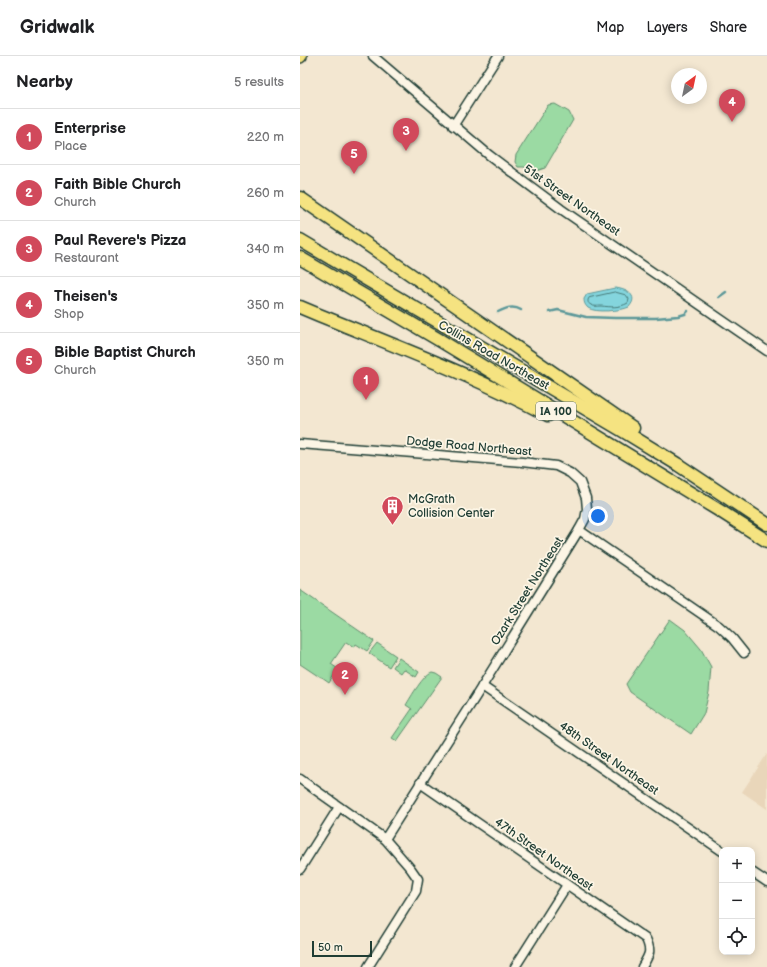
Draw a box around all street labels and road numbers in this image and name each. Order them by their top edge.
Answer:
street label: 51st Street Northeast [521,161,623,240]
street label: Collins Road Northeast [435,317,552,394]
road number: IA 100 [536,402,576,420]
street label: Dodge Road Northeast [406,434,533,459]
street label: Ozark Street Northeast [488,534,567,648]
street label: 48th Street Northeast [556,718,662,799]
street label: 47th Street Northeast [492,815,596,894]

